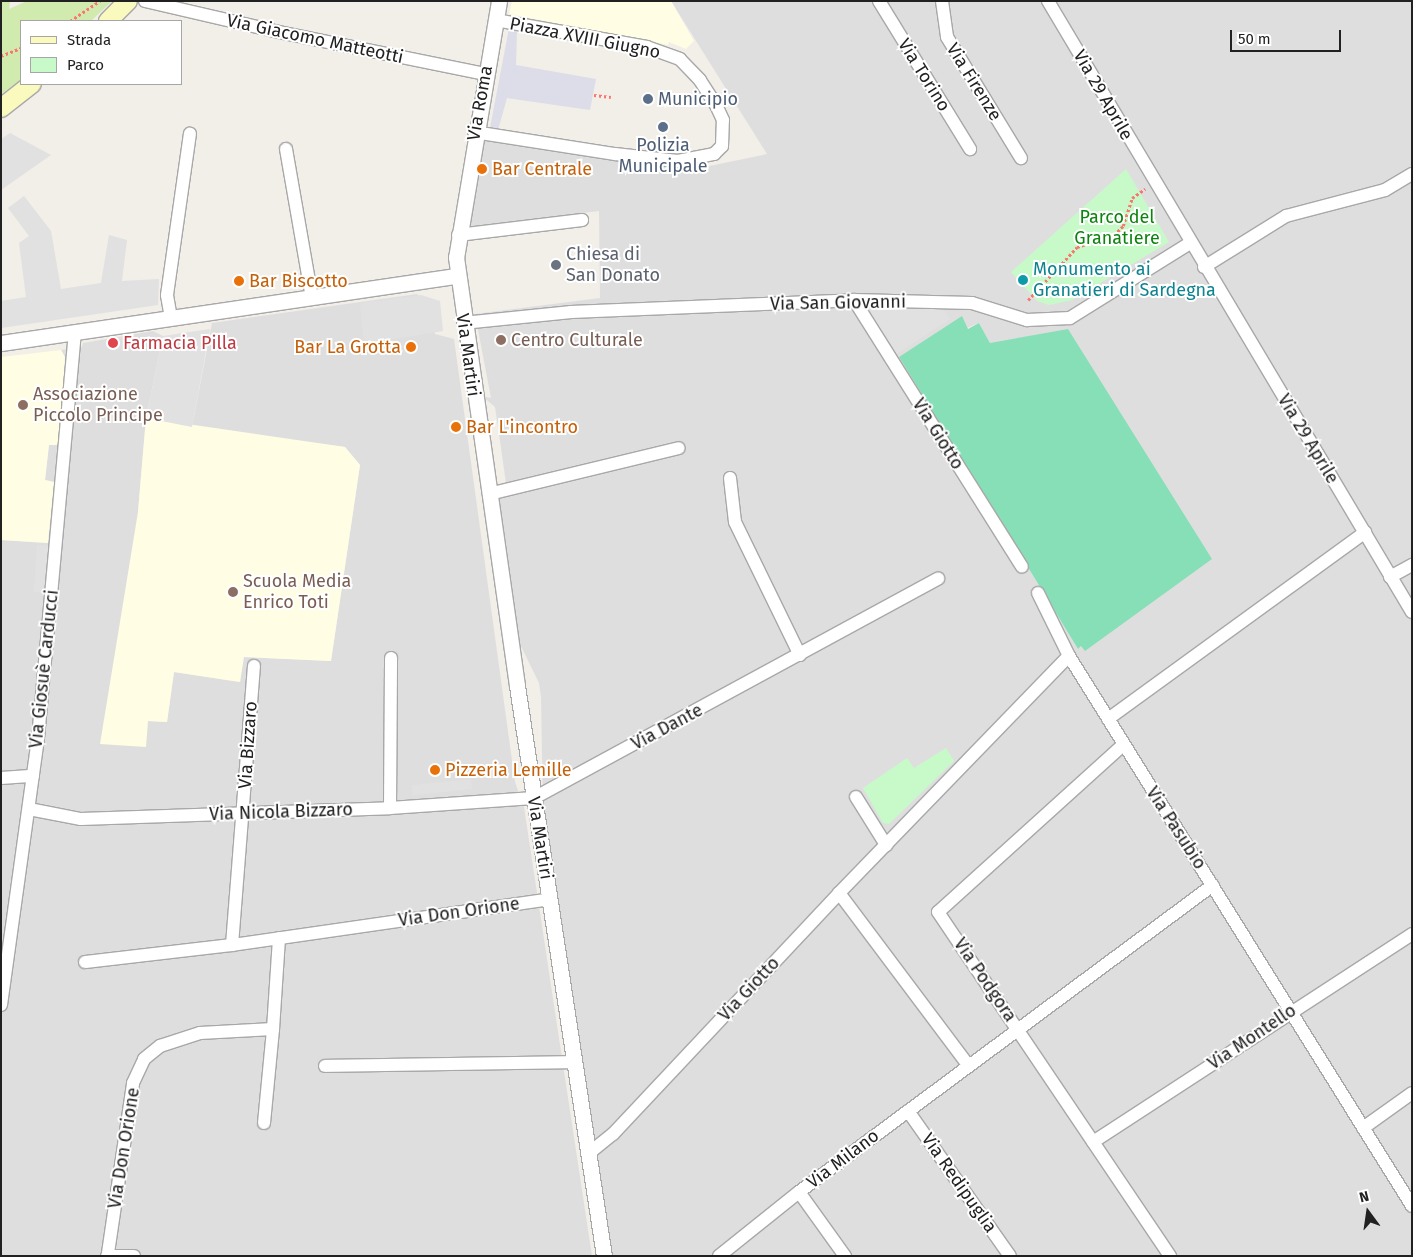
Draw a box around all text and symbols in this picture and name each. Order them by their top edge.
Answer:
street label: Via Giacomo Matteotti [225,10,405,68]
street label: Piazza XVIII Giugno [508,13,662,63]
legend [20,20,182,85]
scale bar [1233,20,1344,52]
text: 50 m [1238,30,1271,48]
text: Strada [67,31,111,49]
street label: Via Torino [893,35,955,115]
street label: Via Firenze [942,39,1006,125]
street label: Via 29 Aprile [1068,46,1138,144]
text: Parco [67,56,104,74]
street label: Via Roma [463,64,497,142]
place label: Municipio [658,88,738,110]
marker: Municipio [642,93,654,105]
marker: Polizia Municipale [657,121,669,133]
place label: Polizia Municipale [619,135,707,178]
place label: Bar Centrale [492,158,592,180]
marker: Bar Centrale [476,163,488,175]
park label: Parco del Granatiere [1074,207,1160,250]
place label: Chiesa di San Donato [566,244,660,286]
marker: Chiesa di San Donato [550,259,562,271]
place label: Monumento ai Granatieri di Sardegna [1033,259,1216,302]
place label: Bar Biscotto [249,270,348,292]
marker: Monumento ai Granatieri di Sardegna [1017,274,1029,286]
marker: Bar Biscotto [233,275,245,287]
street label: Via San Giovanni [770,291,906,315]
street label: Via Martiri [451,312,485,398]
place label: Centro Culturale [511,329,643,351]
place label: Farmacia Pilla [123,332,237,354]
marker: Centro Culturale [495,334,507,346]
place label: Bar La Grotta [294,336,401,358]
marker: Farmacia Pilla [107,337,119,349]
marker: Bar La Grotta [405,341,417,353]
place label: Associazione Piccolo Principe [33,384,163,426]
street label: Via 29 Aprile [1273,390,1343,488]
street label: Via Giotto [908,394,968,474]
marker: Associazione Piccolo Principe [17,399,29,411]
place label: Bar L'incontro [466,416,578,438]
marker: Bar L'incontro [450,421,462,433]
place label: Scuola Media Enrico Toti [243,571,351,614]
marker: Scuola Media Enrico Toti [227,586,239,598]
street label: Via Giosuè Carducci [25,589,63,749]
street label: Via Dante [628,699,706,755]
street label: Via Bizzaro [234,700,262,790]
place label: Pizzeria Lemille [445,759,572,781]
marker: Pizzeria Lemille [429,764,441,776]
street label: Via Pasubio [1141,783,1211,873]
street label: Via Martiri [523,795,557,881]
street label: Via Nicola Bizzaro [209,799,353,825]
street label: Via Don Orione [397,893,521,931]
street label: Via Podgora [949,934,1021,1026]
street label: Via Giotto [714,952,784,1026]
street label: Via Montello [1204,1000,1300,1074]
street label: Via Don Orione [104,1086,144,1210]
street label: Via Milano [803,1125,883,1193]
street label: Via Redipuglia [917,1129,1001,1237]
north arrow [1343,1187,1393,1237]
text: N [1358,1188,1371,1206]

